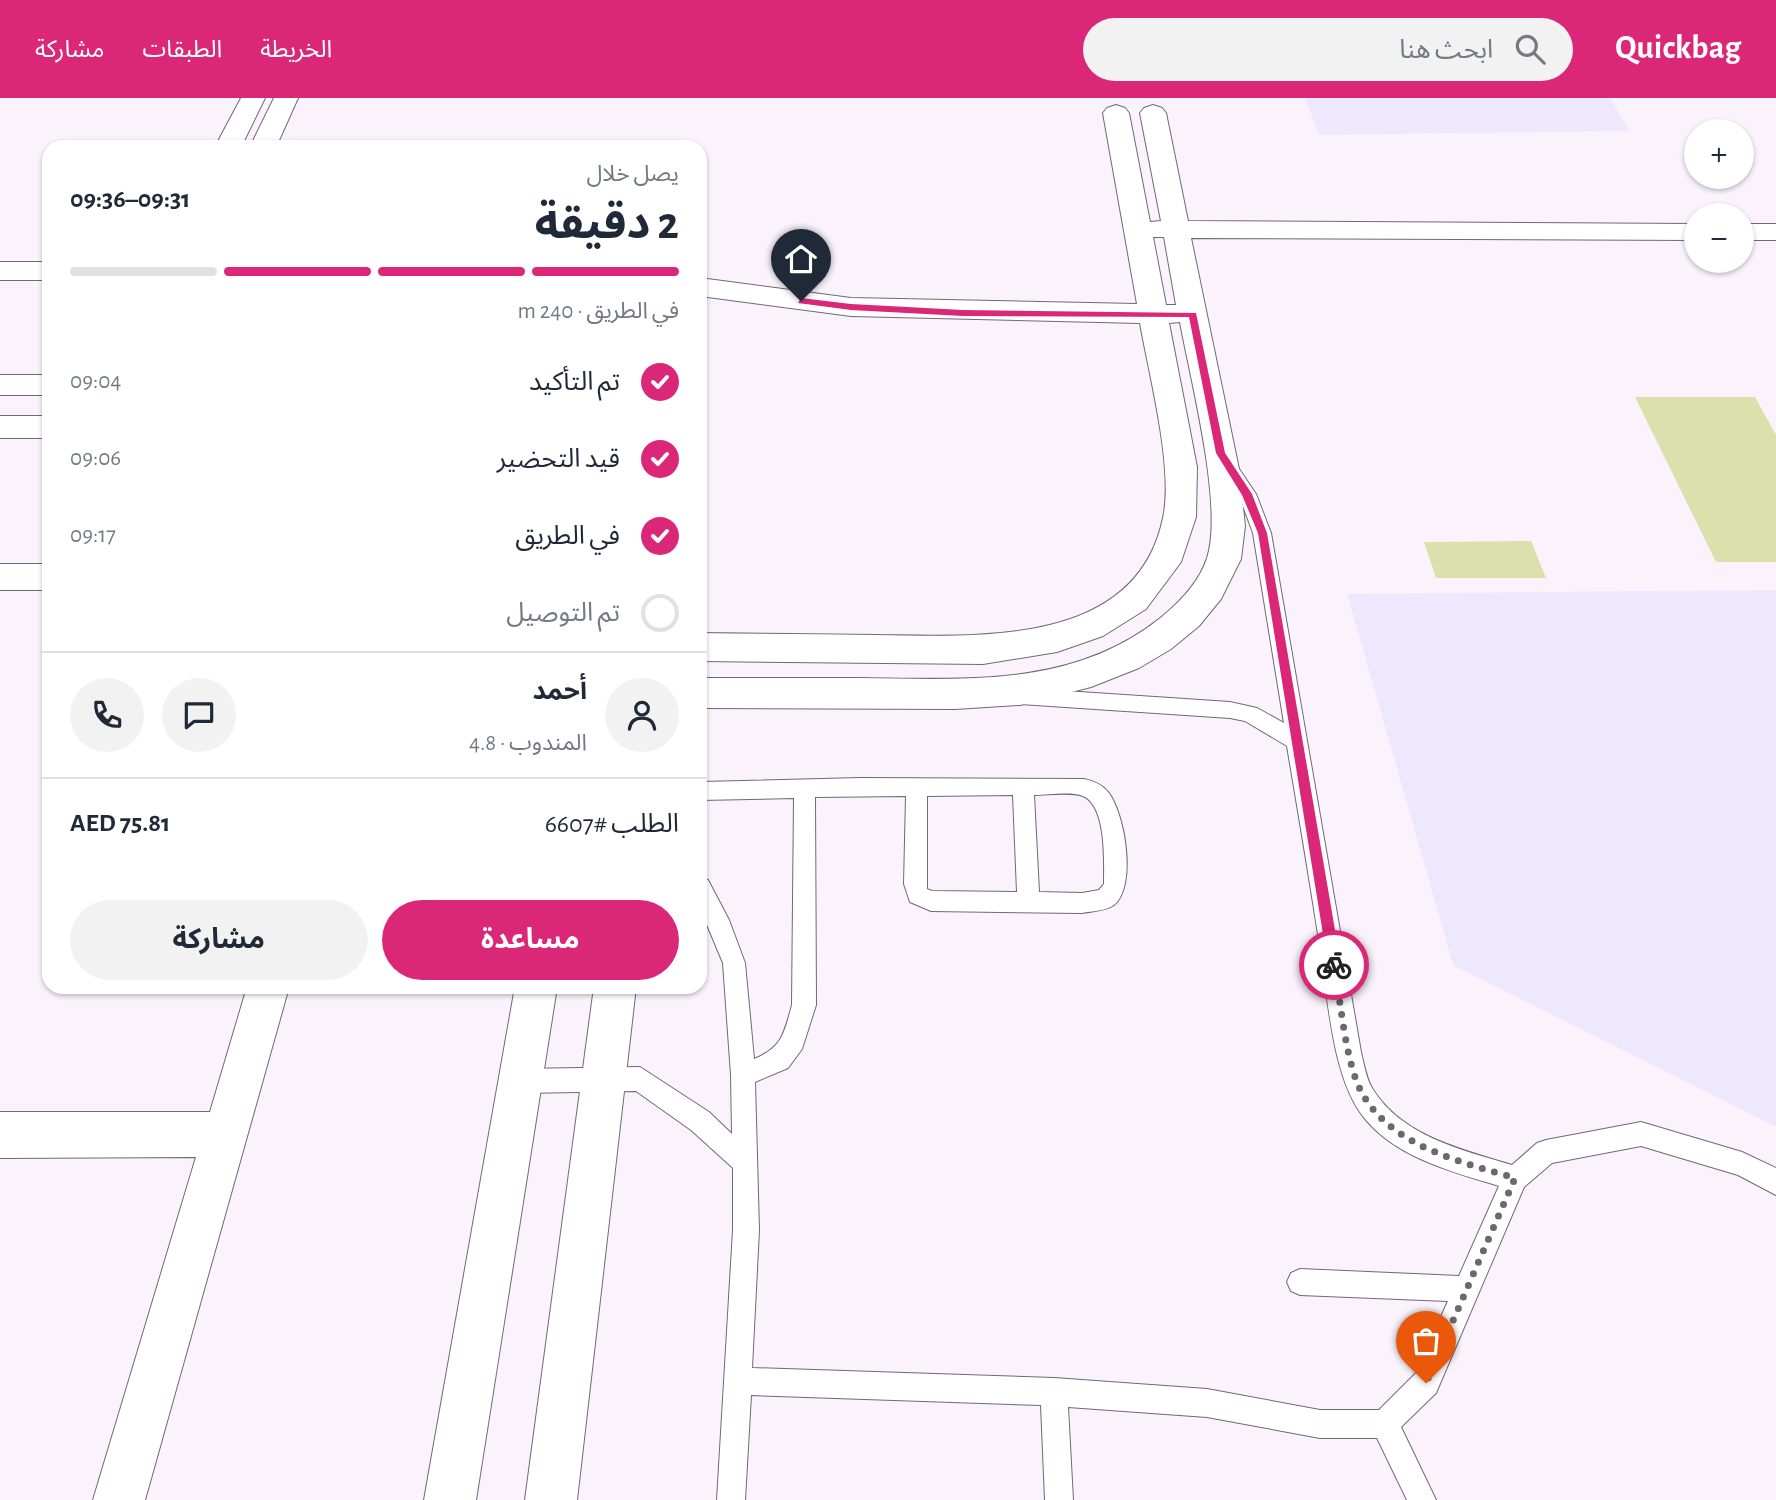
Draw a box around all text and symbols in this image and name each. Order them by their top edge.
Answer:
search box [1083,18,1573,81]
icon: search [1511,30,1549,68]
text: Quickbag [1615,32,1741,65]
text: ابحث هنا [1399,37,1493,63]
text: مشاركة [35,38,104,62]
text: الطبقات [142,38,222,62]
text: الخريطة [260,38,332,62]
map controls [1684,119,1754,273]
button: + [1684,119,1754,189]
text: يصل خلال [586,163,679,186]
text: 09:31–09:36 [70,186,190,212]
text: 2 دقيقة [535,201,679,247]
button: − [1684,203,1754,273]
pin [771,229,831,301]
icon: home [782,240,820,278]
text: في الطريق · 240 m [518,300,679,323]
icon: check [641,363,679,401]
text: تم التأكيد [529,369,620,395]
text: 09:04 [70,370,121,393]
icon: check [641,440,679,478]
text: قيد التحضير [497,446,620,472]
text: 09:06 [70,447,121,470]
icon: check [641,517,679,555]
text: في الطريق [515,523,620,549]
text: 09:17 [70,524,116,547]
text: تم التوصيل [506,600,620,626]
button: phone [70,678,144,752]
button: chat [162,678,236,752]
text: أحمد [533,678,587,704]
button: person [605,678,679,752]
text: المندوب · 4.8 [469,732,587,755]
text: AED 75.81 [70,810,170,836]
text: الطلب #6607 [545,811,679,837]
button: مشاركة [70,900,368,980]
button: مساعدة [382,900,679,980]
courier [1299,930,1369,1000]
icon: bike [1315,946,1353,984]
pin [1396,1311,1456,1383]
icon: bag [1407,1322,1445,1360]

